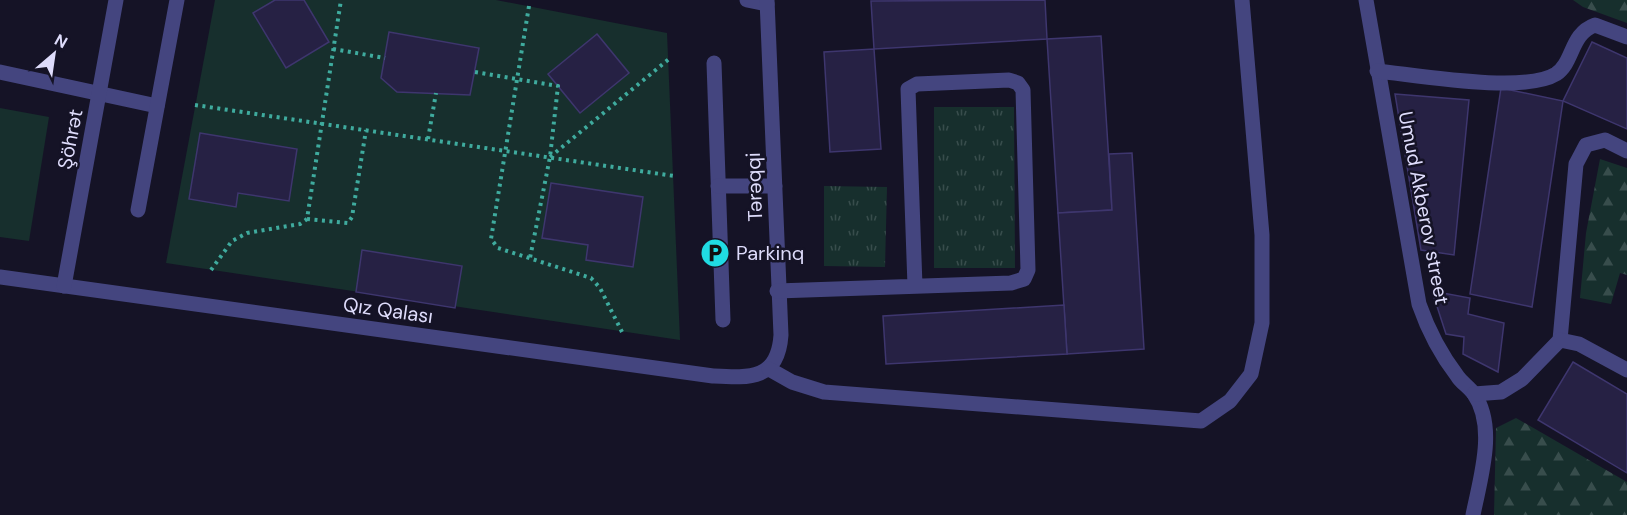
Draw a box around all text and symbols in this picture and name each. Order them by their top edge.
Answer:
north arrow [24,24,84,84]
text: N [51,29,71,53]
street label: Şöhrət [51,107,89,171]
street label: Umud Akberov street [1393,109,1456,307]
street label: Tərəqqi [740,152,768,222]
parking icon: Parkinq [699,237,731,269]
place label: Parkinq [736,240,804,266]
street label: Qız Qalası [341,291,435,329]

